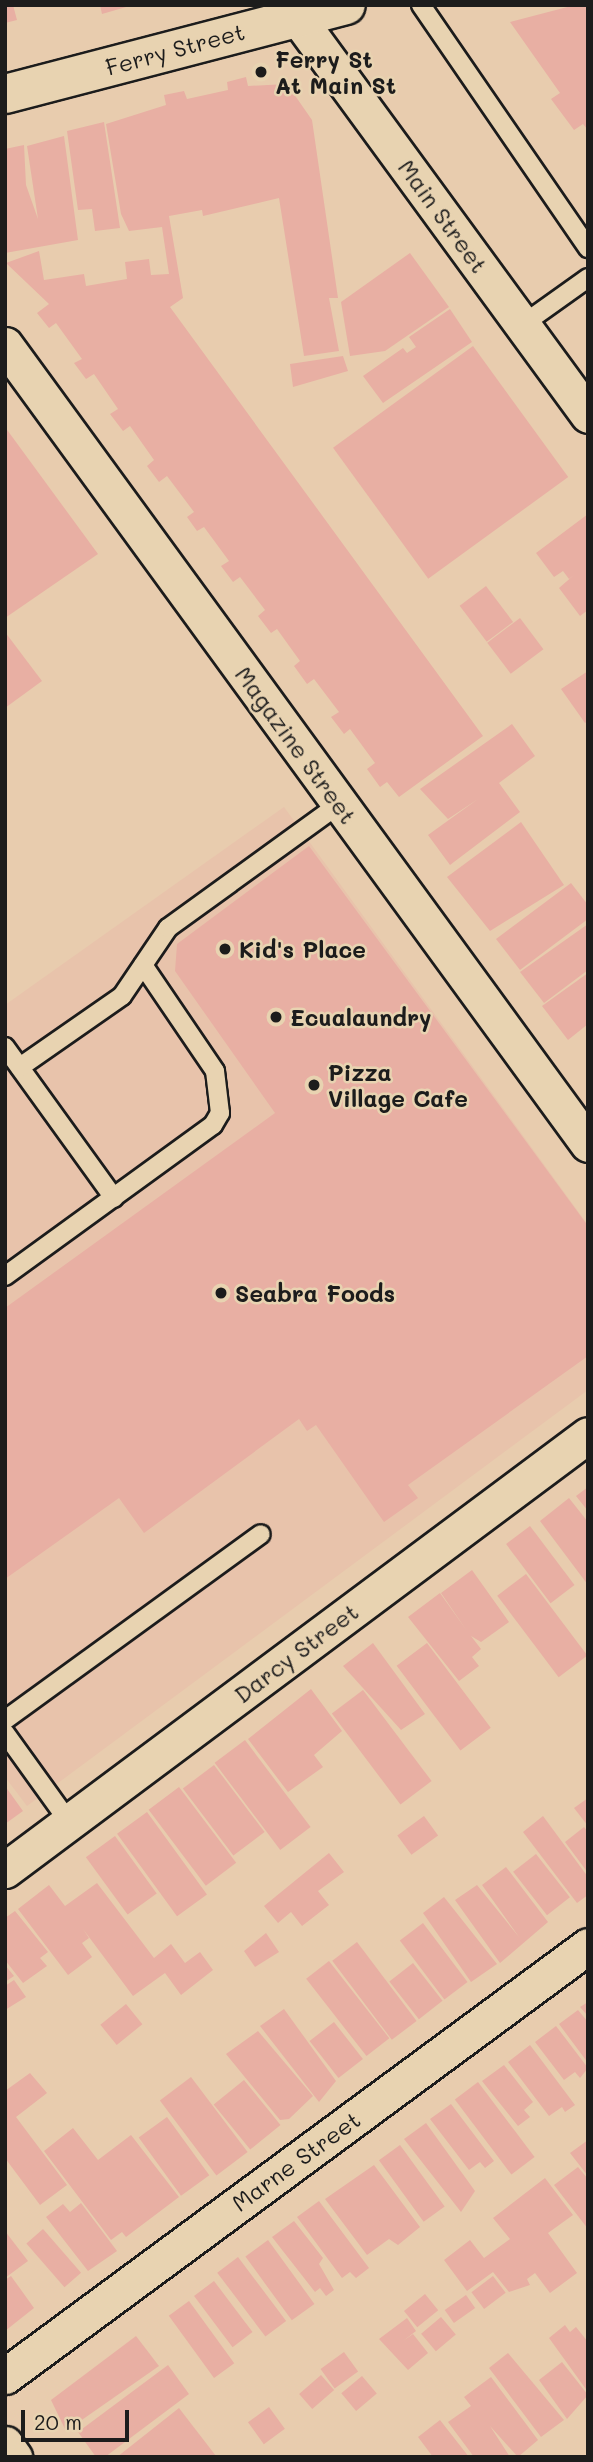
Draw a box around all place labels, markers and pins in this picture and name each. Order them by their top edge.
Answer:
place label: Ferry St At Main St [275,45,396,99]
marker: Ferry St At Main St [253,64,269,80]
place label: Kid's Place [239,935,366,963]
marker: Kid's Place [217,941,233,957]
place label: Ecualaundry [290,1003,431,1031]
marker: Ecualaundry [268,1009,284,1025]
place label: Pizza Village Cafe [328,1058,468,1112]
marker: Pizza Village Cafe [306,1077,322,1093]
place label: Seabra Foods [235,1279,395,1307]
marker: Seabra Foods [213,1285,229,1301]

